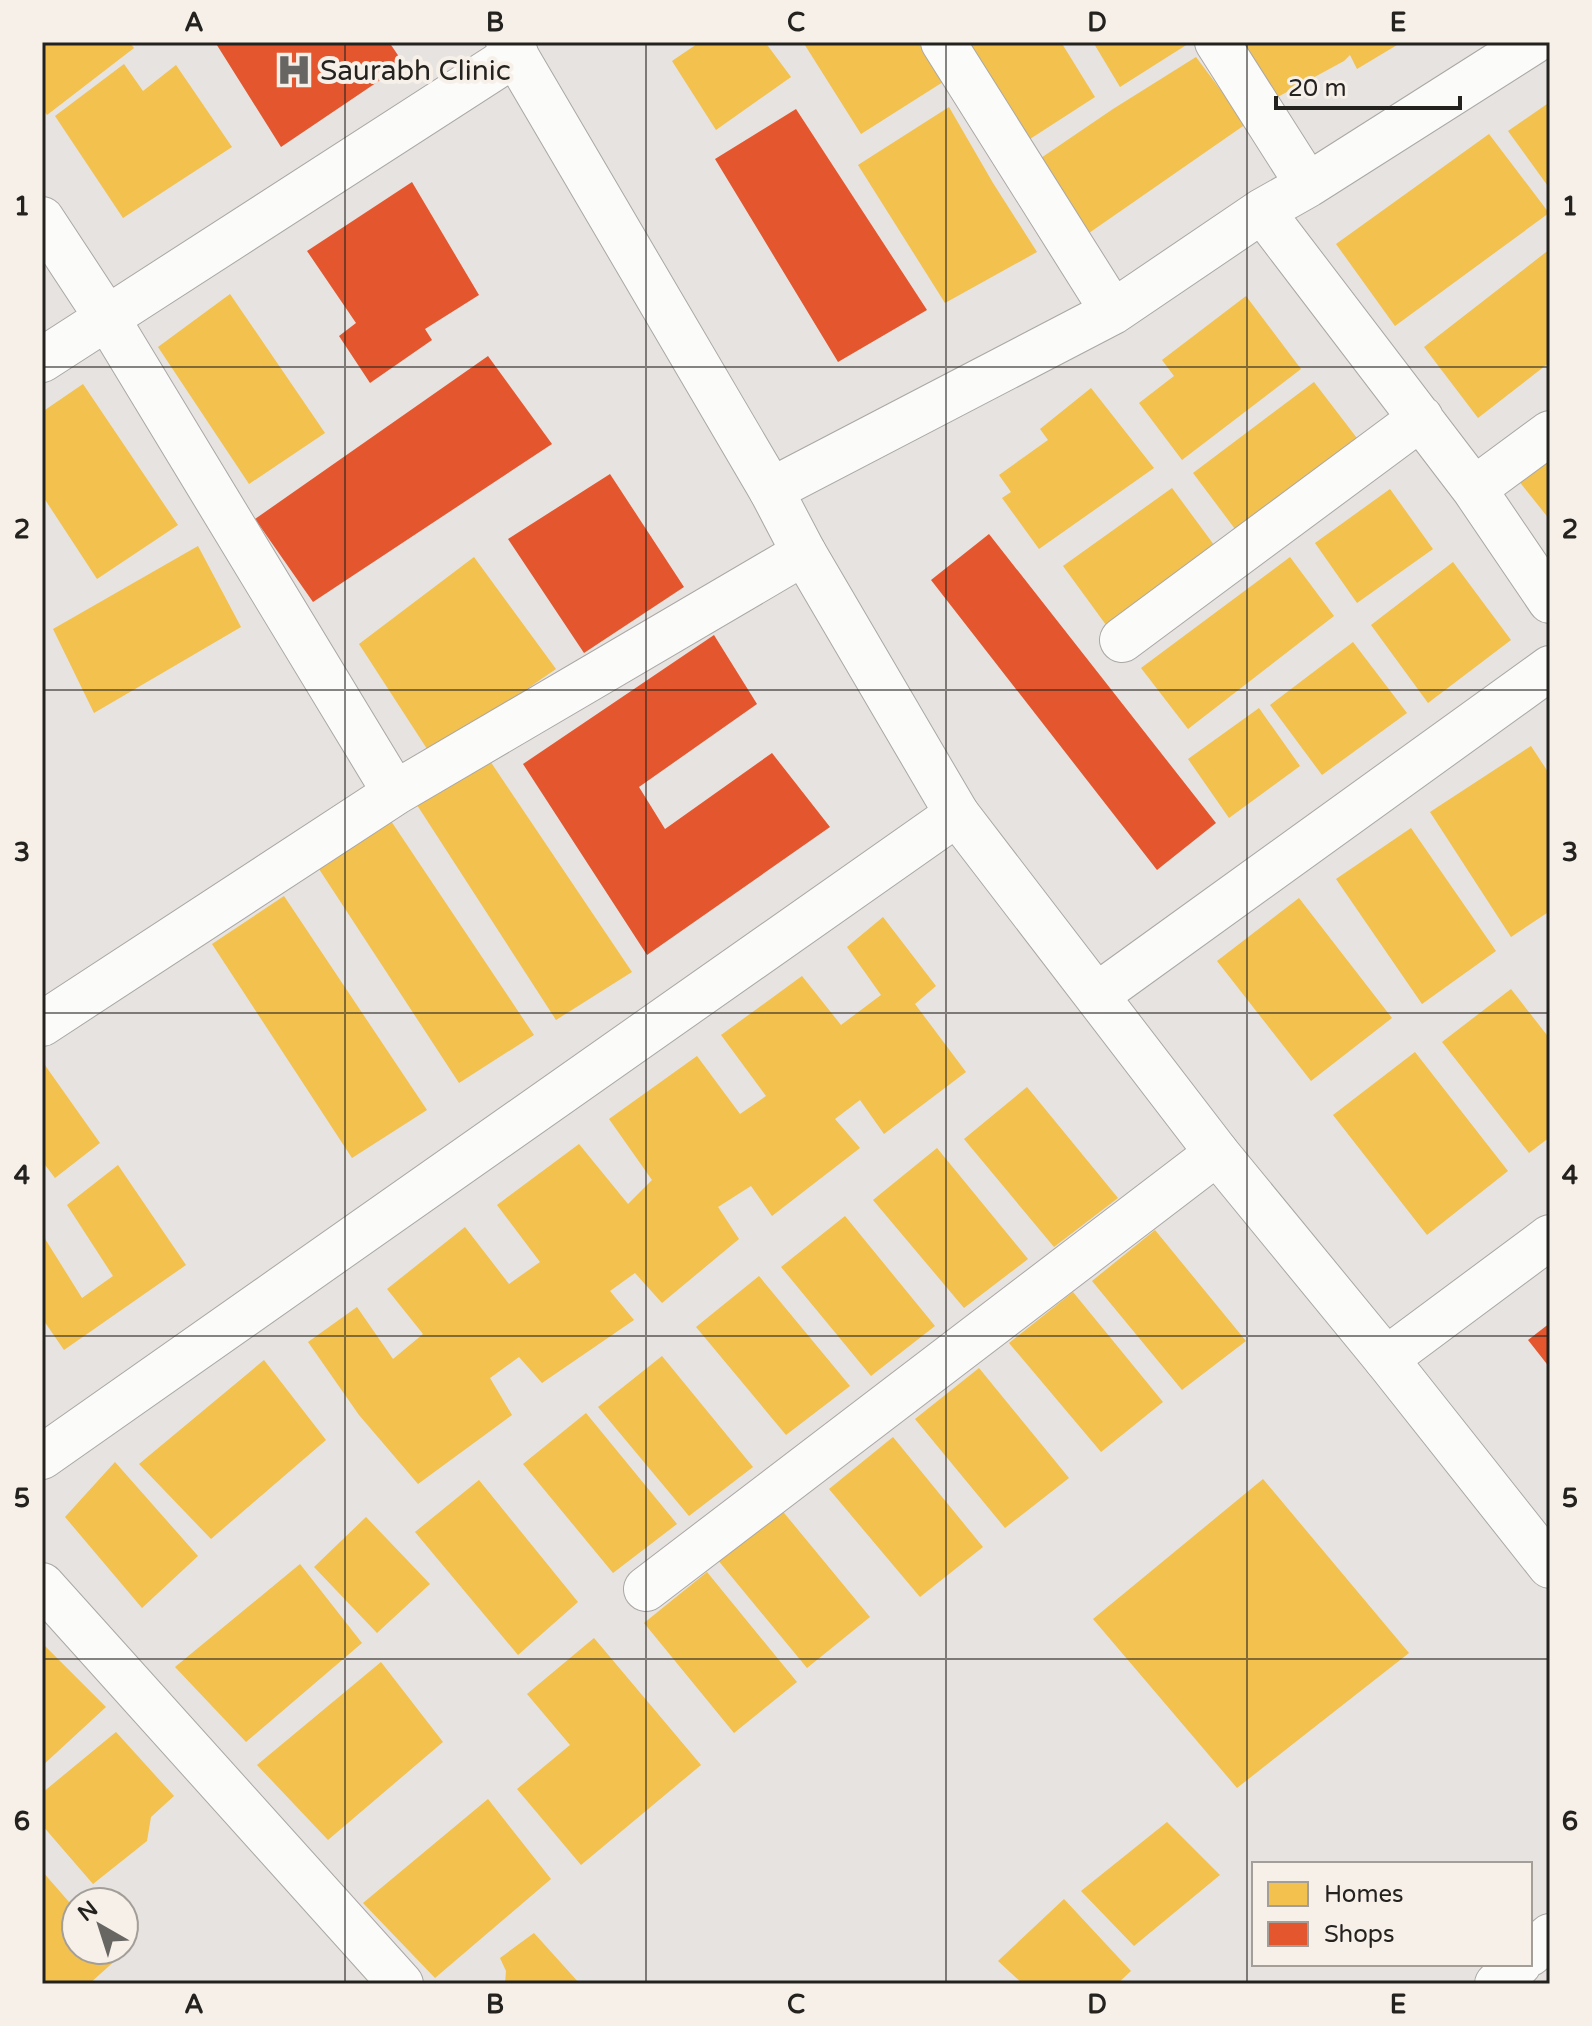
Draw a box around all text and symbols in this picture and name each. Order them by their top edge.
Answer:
text: A [184,7,204,38]
text: B [486,7,504,38]
text: C [787,7,805,38]
text: D [1087,7,1107,38]
text: E [1390,7,1406,38]
hospital icon: Saurabh Clinic [275,51,313,89]
place label: Saurabh Clinic [320,54,511,88]
scale bar [1276,60,1460,110]
text: 20 m [1288,74,1346,103]
text: 1 [14,191,30,222]
text: 1 [1562,191,1578,222]
text: 2 [14,514,30,545]
text: 2 [1562,514,1578,545]
text: 3 [14,837,30,868]
text: 3 [1562,837,1578,868]
text: 4 [14,1160,30,1191]
text: 4 [1562,1160,1578,1191]
text: 5 [14,1483,30,1514]
text: 5 [1562,1483,1578,1514]
text: 6 [14,1806,30,1837]
text: 6 [1562,1806,1578,1837]
legend [1252,1862,1532,1966]
text: Homes [1324,1880,1404,1909]
north arrow [60,1886,140,1966]
text: N [73,1896,103,1927]
text: Shops [1324,1920,1394,1949]
text: A [184,1989,204,2020]
text: B [486,1989,504,2020]
text: C [787,1989,805,2020]
text: D [1087,1989,1107,2020]
text: E [1390,1989,1406,2020]

